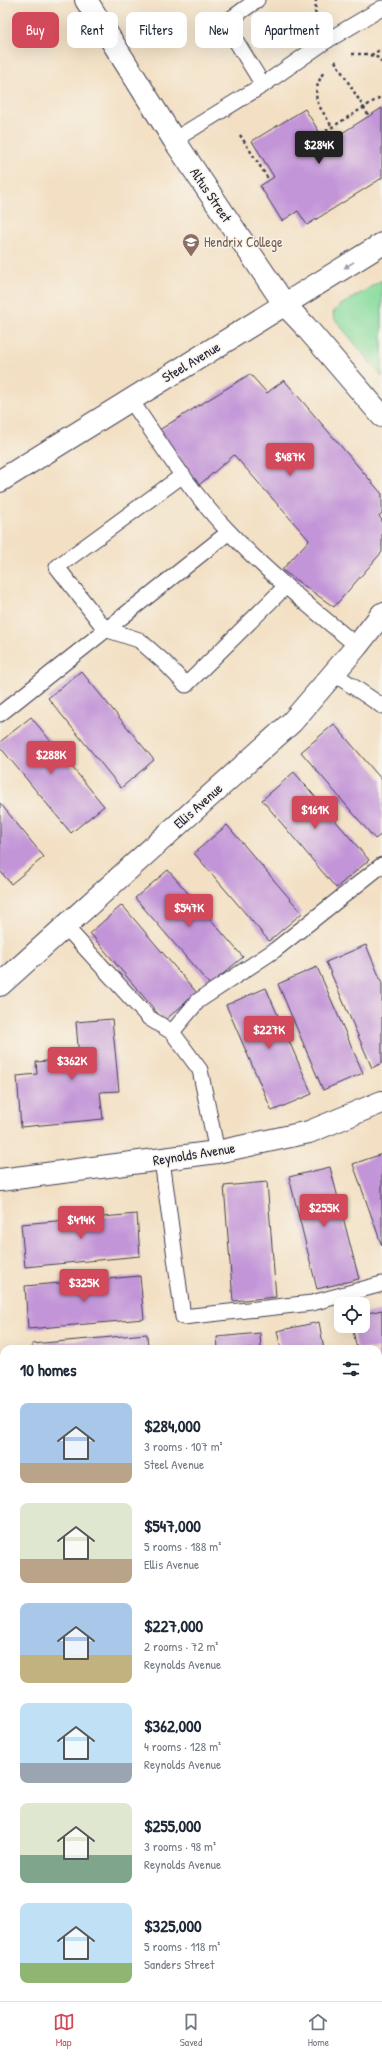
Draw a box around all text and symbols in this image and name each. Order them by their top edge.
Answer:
chip: Buy [12,12,59,48]
chip: Rent [67,12,118,48]
chip: Filters [126,12,187,48]
chip: New [195,12,243,48]
chip: Apartment [251,12,333,48]
pin: $284K [291,131,347,165]
text: $284K [304,135,334,153]
street label: Altus Street [186,164,237,226]
school or university icon: Hendrix College [181,232,201,257]
place label: Hendrix College [204,232,283,252]
one-way arrow [343,261,355,268]
street label: Steel Avenue [158,337,224,386]
pin: $487K [262,443,318,477]
text: $487K [275,447,305,465]
pin: $288K [23,741,79,775]
text: $288K [36,745,66,763]
street label: Ellis Avenue [169,778,226,833]
pin: $161K [287,796,343,830]
text: $161K [301,800,329,818]
pin: $547K [161,894,217,928]
text: $547K [174,898,204,916]
pin: $227K [241,1016,297,1050]
text: $227K [253,1020,285,1038]
pin: $362K [44,1047,100,1081]
text: $362K [57,1051,87,1069]
street label: Reynolds Avenue [151,1138,237,1170]
pin: $255K [296,1194,352,1228]
text: $255K [309,1198,339,1216]
pin: $414K [53,1206,109,1240]
text: $414K [67,1210,95,1228]
pin: $325K [56,1269,112,1303]
text: $325K [69,1273,99,1291]
map controls [334,1297,370,1333]
button: locate [334,1297,370,1333]
text: 10 homes [20,1358,77,1381]
icon: filters [340,1358,362,1380]
text: $284,000 [144,1414,201,1437]
icon: home [52,1419,100,1467]
text: 3 rooms · 107 m² [144,1437,223,1455]
text: Steel Avenue [144,1455,204,1473]
text: $547,000 [144,1514,201,1537]
icon: home [52,1519,100,1567]
text: 5 rooms · 188 m² [144,1537,221,1555]
text: Ellis Avenue [144,1555,199,1573]
text: $227,000 [144,1614,203,1637]
icon: home [52,1619,100,1667]
text: 2 rooms · 72 m² [144,1637,218,1655]
text: Reynolds Avenue [144,1655,221,1673]
text: $362,000 [144,1714,201,1737]
icon: home [52,1719,100,1767]
text: 4 rooms · 128 m² [144,1737,221,1755]
text: Reynolds Avenue [144,1755,221,1773]
text: $255,000 [144,1814,201,1837]
icon: home [52,1819,100,1867]
text: 3 rooms · 98 m² [144,1837,216,1855]
text: Reynolds Avenue [144,1855,221,1873]
text: $325,000 [144,1914,202,1937]
icon: home [52,1919,100,1967]
text: 5 rooms · 118 m² [144,1937,220,1955]
text: Sanders Street [144,1955,214,1973]
tab: Map [53,2011,75,2049]
tab: Saved [180,2011,202,2049]
tab: Home [307,2011,329,2049]

